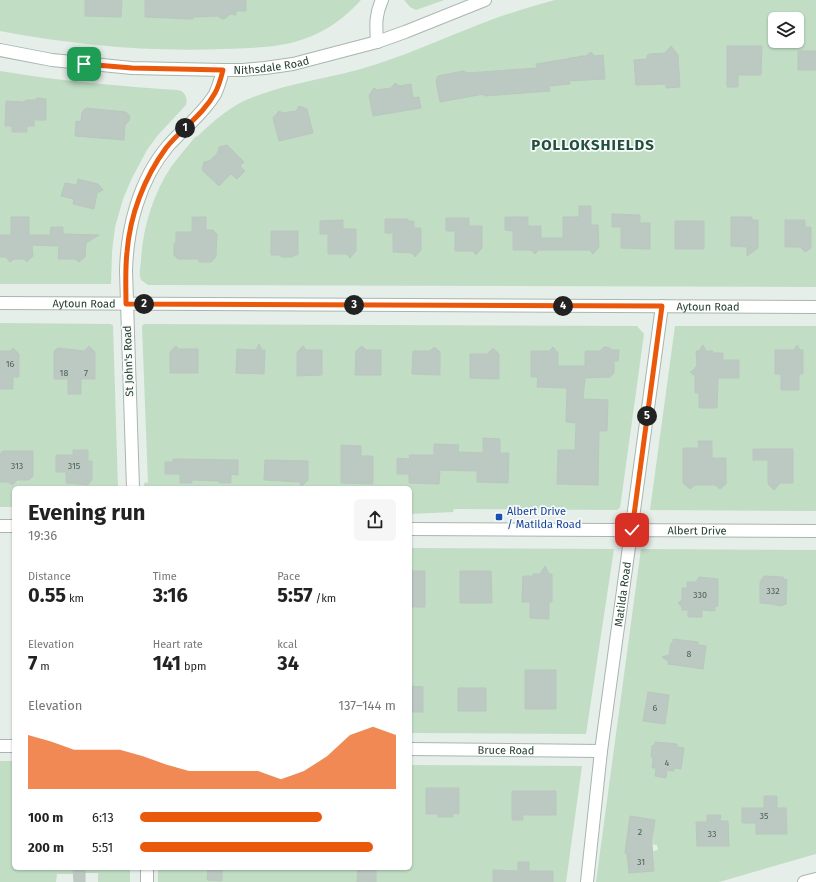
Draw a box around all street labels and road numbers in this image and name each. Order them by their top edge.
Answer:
street label: Nithsdale Road [234,54,311,77]
street label: Aytoun Road [52,297,116,311]
street label: Aytoun Road [676,300,740,314]
street label: St John's Road [121,325,136,397]
street label: Albert Drive [667,524,727,538]
street label: Matilda Road [612,561,634,628]
street label: Bruce Road [478,744,534,757]

